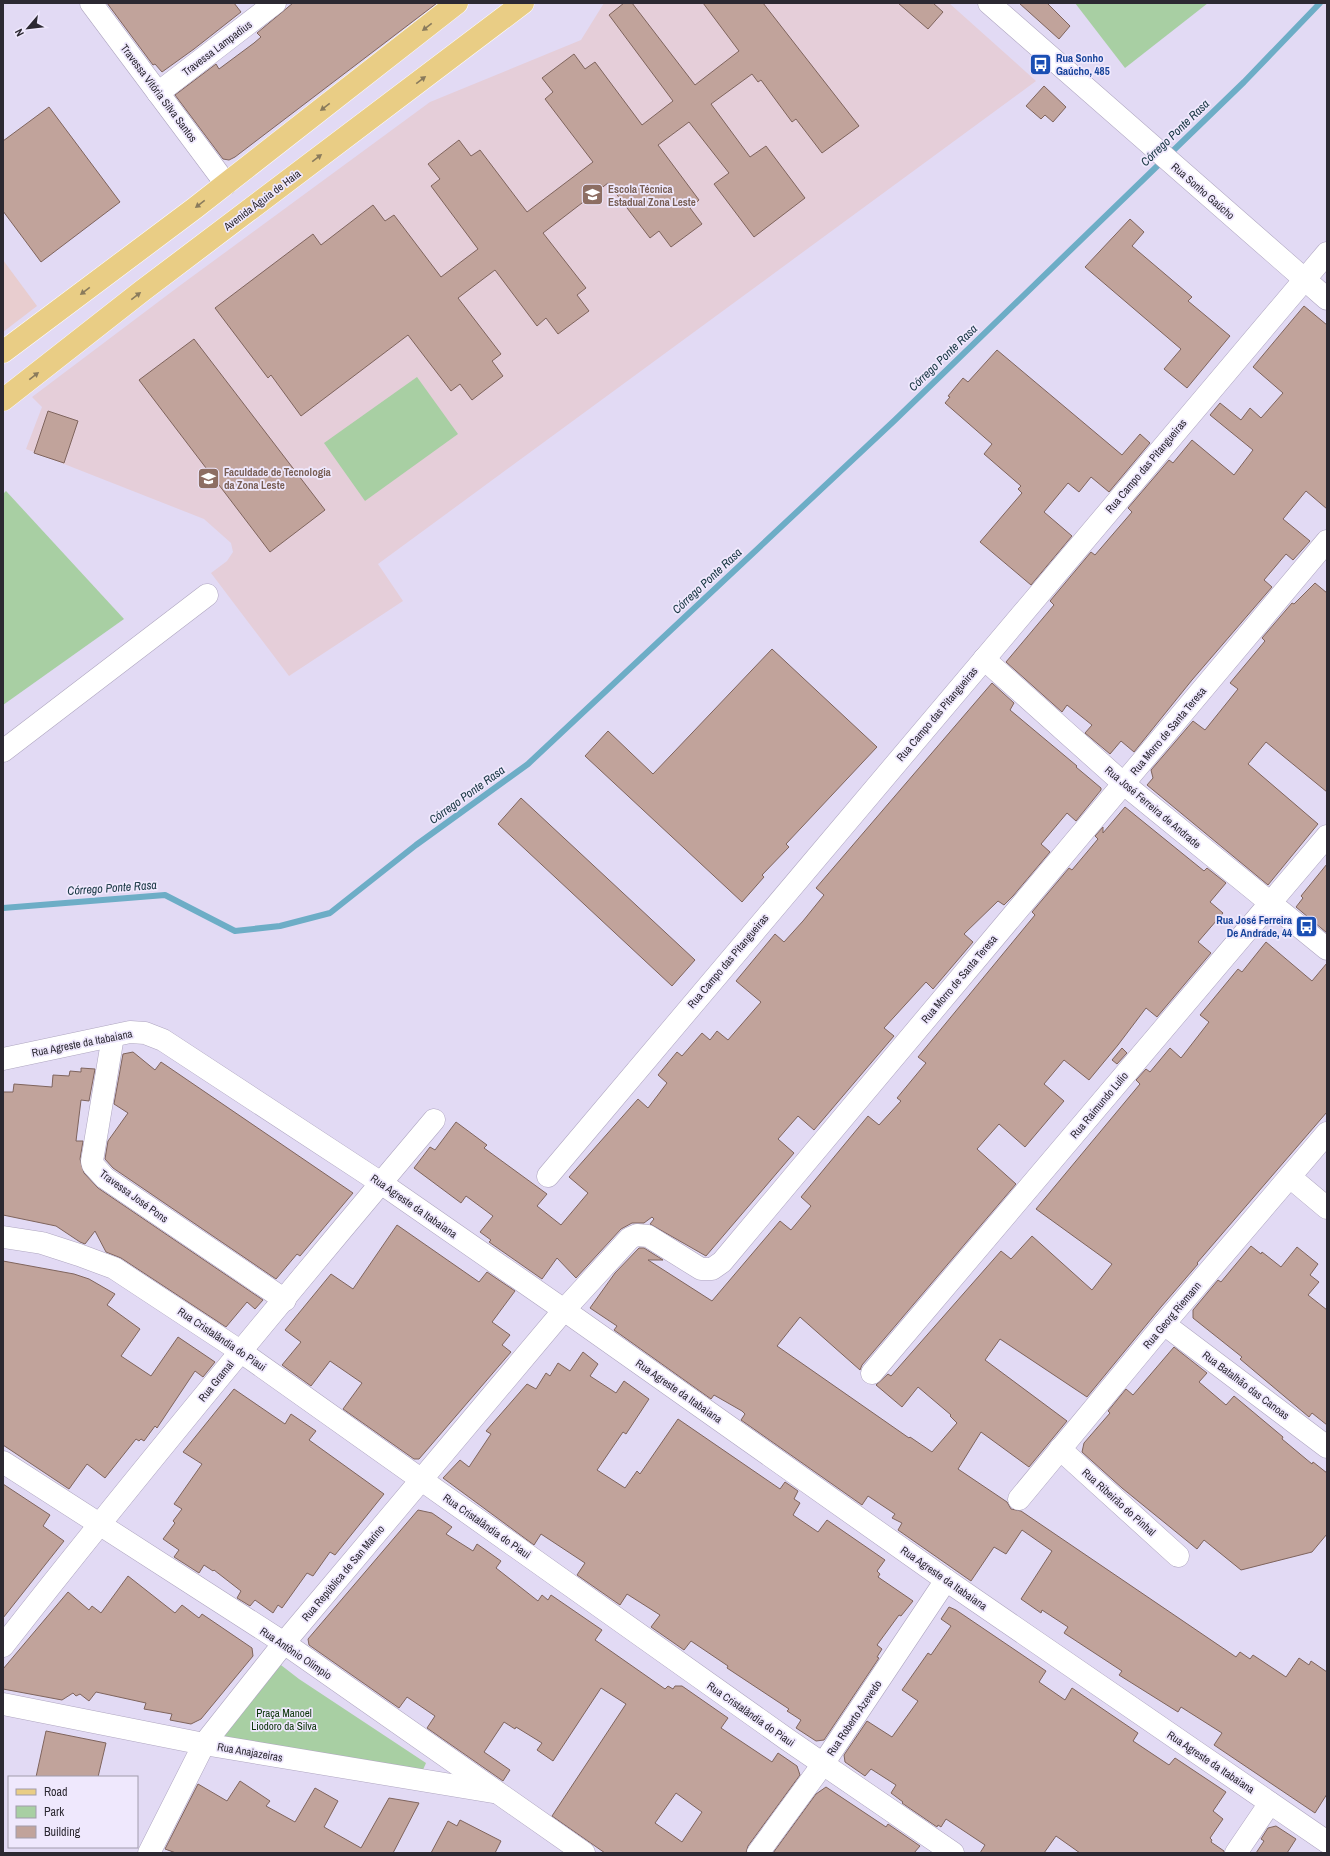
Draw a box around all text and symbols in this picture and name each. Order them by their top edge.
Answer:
north arrow [8,8,48,48]
street label: Travessa Lampadius [179,17,255,79]
one-way arrow [421,23,432,31]
text: N [11,27,27,39]
street label: Travessa Vitória Silva Santos [118,41,201,145]
bus stop icon: Rua Sonho Gaúcho, 485 [1028,51,1054,77]
place label: Rua Sonho Gaúcho, 485 [1056,51,1110,78]
one-way arrow [416,76,427,84]
water label: Córrego Ponte Rasa [1137,96,1213,170]
one-way arrow [319,103,330,112]
one-way arrow [312,154,323,162]
street label: Rua Sonho Gaúcho [1169,160,1237,222]
street label: Avenida Águia de Haia [220,167,303,234]
school or university icon: Escola Técnica Estadual Zona Leste [580,182,606,208]
place label: Escola Técnica Estadual Zona Leste [608,182,696,209]
one-way arrow [194,200,205,209]
one-way arrow [79,287,90,295]
one-way arrow [130,292,141,300]
water label: Córrego Ponte Rasa [905,321,981,395]
one-way arrow [28,372,39,381]
street label: Rua Campo das Pitangueiras [1102,416,1190,516]
school or university icon: Faculdade de Tecnologia da Zona Leste [195,465,221,491]
place label: Faculdade de Tecnologia da Zona Leste [224,465,331,492]
water label: Córrego Ponte Rasa [669,544,746,617]
street label: Rua Campo das Pitangueiras [893,664,981,764]
street label: Rua Morro de Santa Teresa [1127,684,1209,778]
water label: Córrego Ponte Rasa [426,762,508,828]
street label: Rua José Ferreira de Andrade [1102,763,1204,851]
water label: Córrego Ponte Rasa [67,877,158,899]
street label: Rua Campo das Pitangueiras [684,911,772,1011]
place label: Rua José Ferreira De Andrade, 44 [1216,913,1292,940]
bus stop icon: Rua José Ferreira De Andrade, 44 [1294,913,1320,939]
street label: Rua Morro de Santa Teresa [918,932,1000,1026]
street label: Rua Agreste da Itabaiana [30,1026,134,1060]
street label: Rua Raimundo Lulio [1067,1069,1131,1141]
street label: Travessa José Pons [97,1166,171,1226]
street label: Rua Agreste da Itabaiana [368,1171,460,1241]
street label: Rua Georg Riemann [1140,1279,1204,1351]
street label: Rua Cristalândia do Piaui [175,1304,269,1374]
street label: Rua Batalhão das Canoas [1200,1348,1293,1423]
street label: Rua Agreste da Itabaiana [633,1356,725,1426]
street label: Rua Gramal [195,1358,237,1404]
street label: Rua Ribeirão do Pinhal [1079,1465,1159,1539]
street label: Rua Cristalândia do Piaui [440,1490,534,1562]
street label: Rua República de San Marino [299,1522,387,1624]
street label: Rua Agreste da Itabaiana [898,1543,990,1613]
street label: Rua Antônio Olímpio [257,1624,335,1682]
street label: Rua Roberto Azevedo [824,1677,884,1759]
street label: Rua Cristalândia do Piaui [704,1678,798,1750]
park label: Praça Manoel Liodoro da Silva [251,1706,317,1733]
street label: Rua Agreste da Itabaiana [1165,1728,1257,1796]
street label: Rua Anajazeiras [216,1739,284,1765]
legend [8,1776,138,1848]
text: Road [44,1784,68,1800]
text: Park [44,1804,64,1820]
text: Building [44,1824,81,1840]

